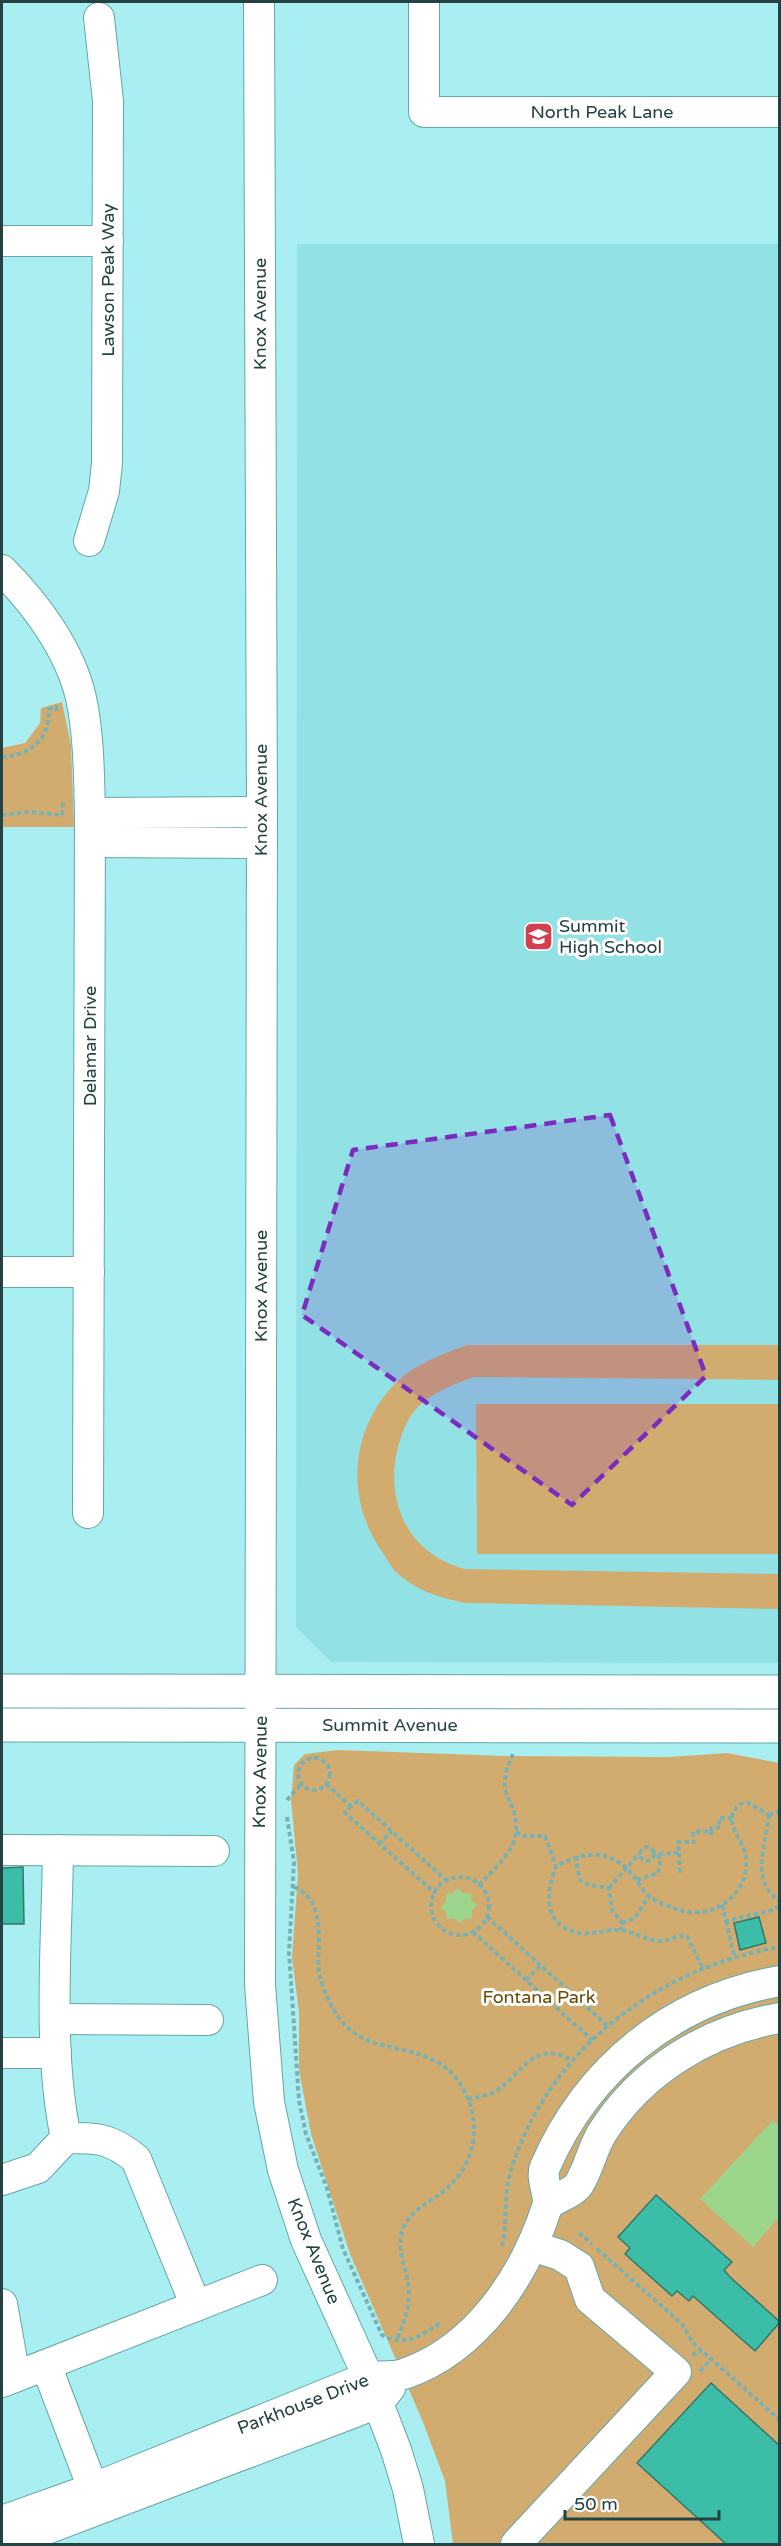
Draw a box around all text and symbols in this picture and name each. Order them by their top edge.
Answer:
street label: North Peak Lane [531,101,673,123]
street label: Lawson Peak Way [97,203,119,357]
street label: Knox Avenue [249,258,271,370]
street label: Knox Avenue [250,744,272,856]
place label: Summit High School [559,915,662,958]
school or university icon: Summit High School [522,920,554,952]
street label: Delamar Drive [79,986,101,1106]
street label: Knox Avenue [250,1230,272,1342]
street label: Summit Avenue [322,1714,458,1736]
street label: Knox Avenue [248,1716,272,1828]
park label: Fontana Park [482,1986,596,2008]
street label: Knox Avenue [283,2195,345,2307]
street label: Parkhouse Drive [234,2369,372,2439]
scale bar [565,2483,720,2521]
text: 50 m [574,2493,618,2515]

